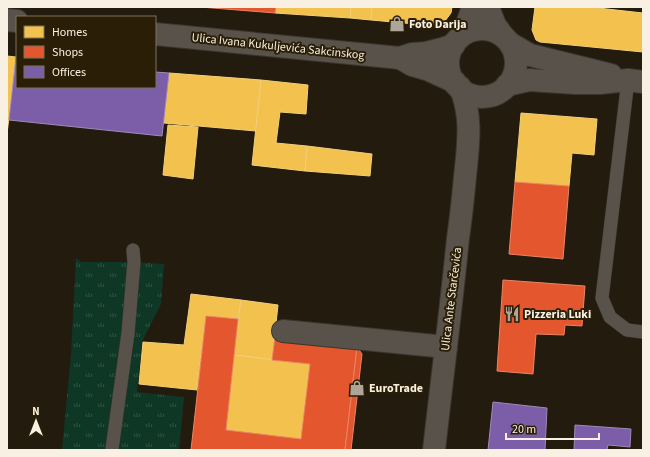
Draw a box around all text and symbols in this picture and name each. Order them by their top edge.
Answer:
shop icon: Foto Darija [388,15,406,33]
legend [16,16,156,88]
place label: Foto Darija [409,16,467,33]
text: Homes [52,24,87,41]
street label: Ulica Ivana Kukuljevića Sakcinskog [191,29,365,64]
text: Shops [52,44,83,61]
text: Offices [52,64,86,81]
street label: Ulica Ante Starčevića [437,246,466,352]
restaurant icon: Pizzeria Luki [503,305,521,323]
place label: Pizzeria Luki [524,306,591,323]
shop icon: EuroTrade [348,379,366,397]
place label: EuroTrade [369,380,423,397]
north arrow [16,401,56,441]
text: N [32,404,40,419]
scale bar [506,415,599,441]
text: 20 m [512,421,536,438]

